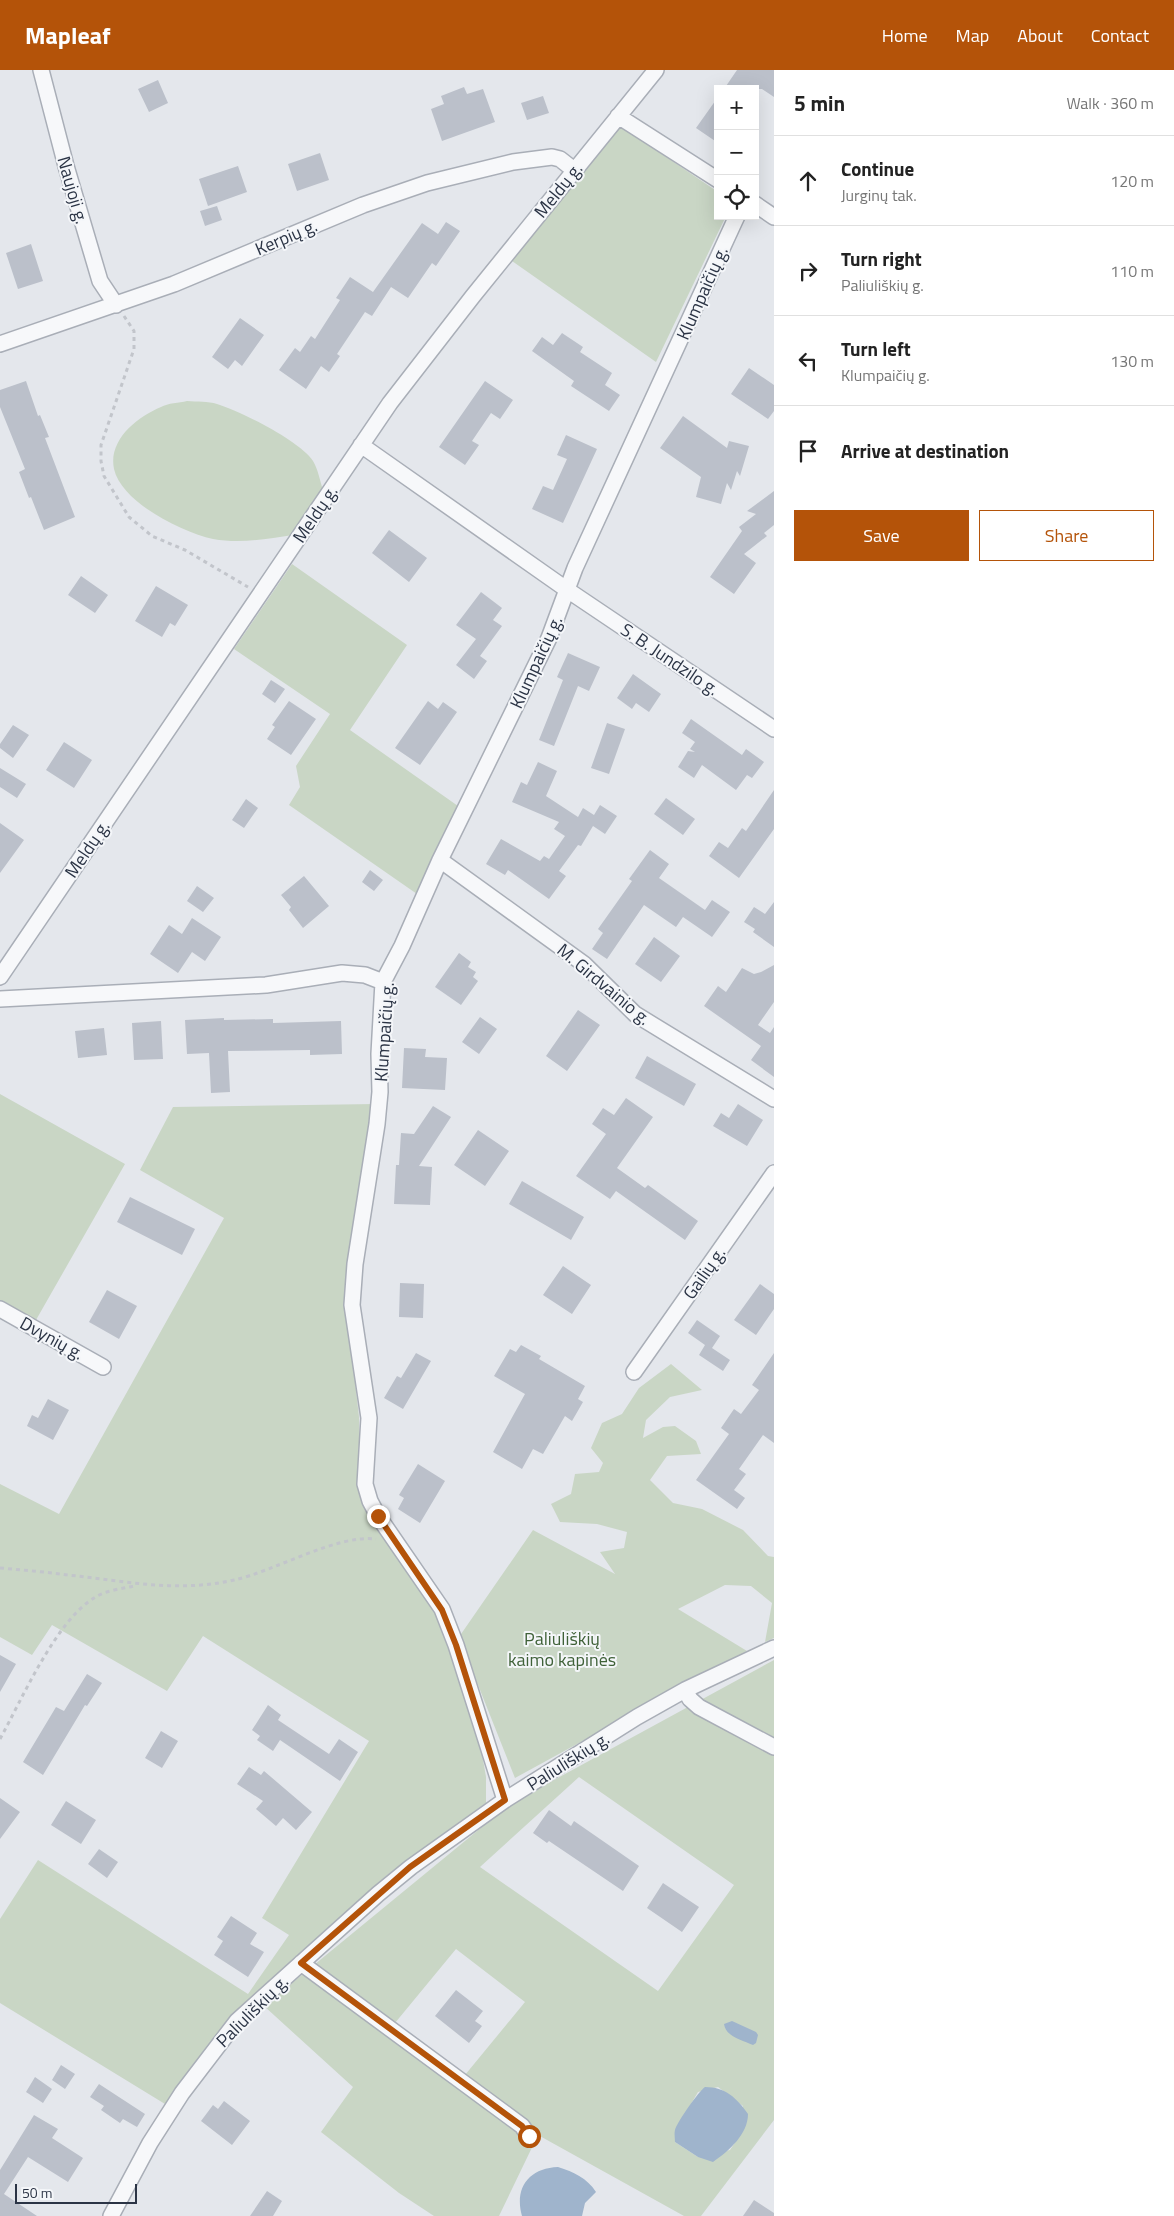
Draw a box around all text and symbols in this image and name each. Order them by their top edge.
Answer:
text: Mapleaf [25,17,110,53]
text: Home [882,22,928,49]
text: Map [956,22,989,49]
text: About [1017,22,1063,49]
text: Contact [1091,22,1149,49]
map controls [714,85,759,220]
button: + [714,85,759,130]
text: 5 min [794,87,845,119]
text: Walk · 360 m [1066,91,1154,115]
button: − [714,130,759,175]
street label: Naujoji g. [50,153,96,227]
text: Continue [841,154,914,183]
street label: Meldų g. [527,156,589,224]
icon: ahead [794,167,822,195]
text: 120 m [1110,169,1154,193]
button: locate [714,175,759,220]
text: Jurginų tak. [841,183,917,207]
street label: Kerpių g. [251,212,321,262]
street label: Klumpaičių g. [669,242,735,344]
text: Turn right [841,244,922,273]
icon: right [794,257,822,285]
text: 110 m [1110,259,1154,283]
text: Paliuliškių g. [841,273,924,297]
text: Turn left [841,334,911,363]
icon: left [794,347,822,375]
text: 130 m [1110,349,1154,373]
text: Klumpaičių g. [841,363,930,387]
text: Arrive at destination [841,436,1009,465]
icon: arrive [794,437,822,465]
street label: Meldų g. [286,480,344,548]
button: Save [794,510,969,561]
button: Share [979,510,1154,561]
street label: Klumpaičių g. [503,611,569,713]
street label: S. B. Jundzilo g. [615,616,725,702]
street label: Meldų g. [58,815,116,883]
street label: M. Girdvainio g. [551,937,657,1031]
street label: Klumpaičių g. [367,981,401,1083]
street label: Gailių g. [676,1241,732,1305]
street label: Dvynių g. [15,1309,89,1367]
route end [367,1505,390,1528]
park label: Paliuliškių kaimo kapinės [508,1625,616,1673]
street label: Paliuliškių g. [521,1725,615,1797]
street label: Paliuliškių g. [210,1969,294,2053]
route start [518,2125,541,2148]
scale bar [15,2181,138,2204]
text: 50 m [22,2182,52,2203]

